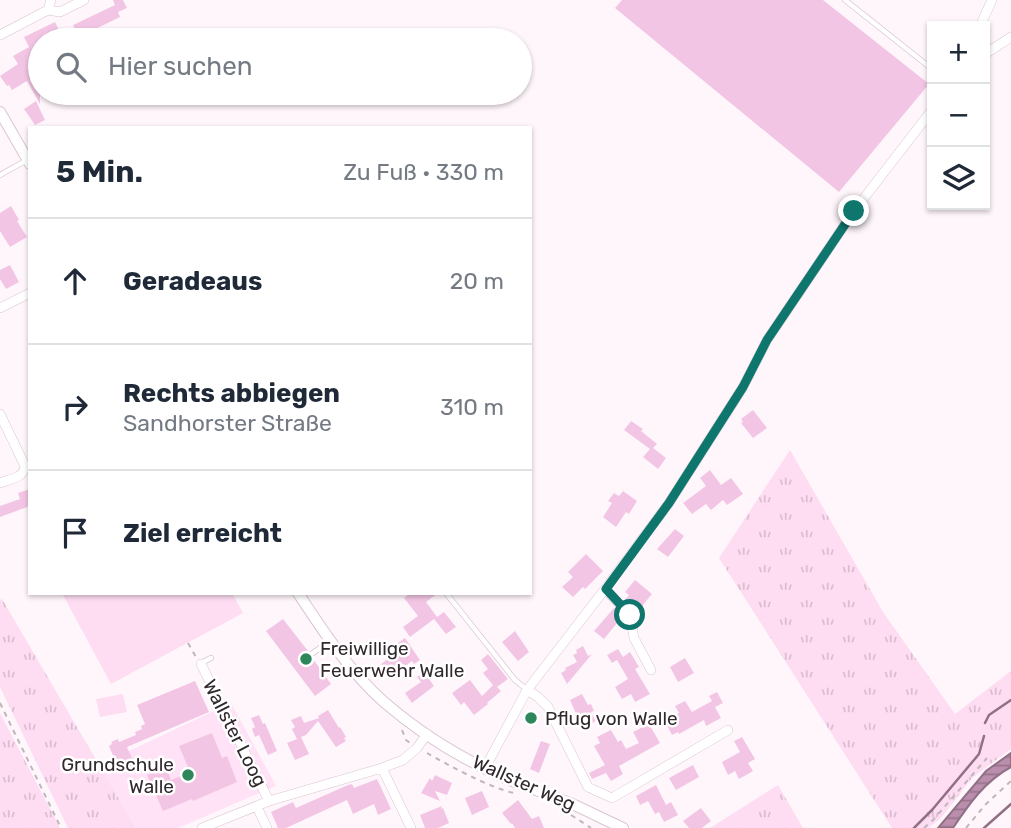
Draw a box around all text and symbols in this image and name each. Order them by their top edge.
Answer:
map controls [927,21,990,210]
button: + [927,21,990,84]
search box [28,28,532,105]
icon: search [52,48,90,86]
text: Hier suchen [108,51,253,82]
button: − [927,84,990,147]
button: layers [927,147,990,210]
text: 5 Min. [56,154,143,190]
text: Zu Fuß · 330 m [343,158,504,186]
route end [838,195,869,226]
icon: ahead [56,262,94,300]
text: Geradeaus [123,266,262,297]
text: 20 m [450,267,504,295]
text: Rechts abbiegen [123,378,340,409]
icon: right [56,388,94,426]
text: 310 m [440,393,504,421]
text: Sandhorster Straße [123,409,332,437]
icon: arrive [56,514,94,552]
text: Ziel erreicht [123,518,282,549]
route start [614,599,645,630]
place label: Freiwillige Feuerwehr Walle [320,637,464,682]
marker: Freiwillige Feuerwehr Walle [298,651,314,667]
street label: Wallster Loog [198,675,272,791]
place label: Pflug von Walle [545,707,678,730]
marker: Pflug von Walle [523,710,539,726]
street label: Wallster Weg [469,750,579,816]
place label: Grundschule Walle [61,753,174,798]
marker: Grundschule Walle [180,767,196,783]

